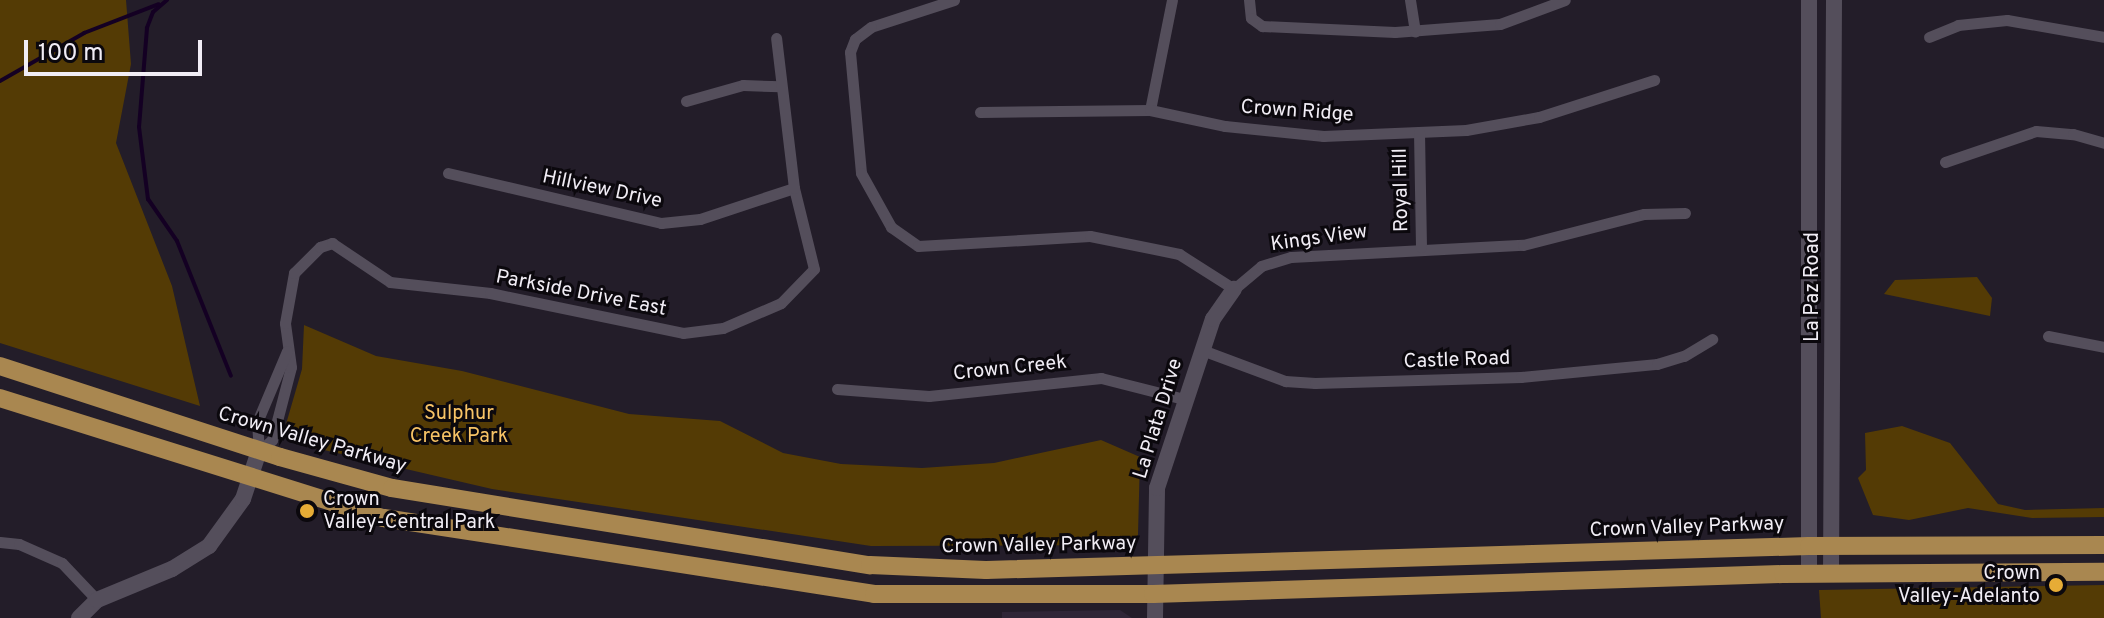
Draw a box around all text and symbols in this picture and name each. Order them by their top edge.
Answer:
scale bar [28,24,206,74]
text: 100 m [38,39,104,69]
street label: Crown Ridge [1240,96,1354,128]
street label: Royal Hill [1389,148,1415,232]
street label: Hillview Drive [540,166,664,214]
street label: Kings View [1269,220,1369,258]
street label: La Paz Road [1801,232,1825,342]
street label: Parkside Drive East [494,266,668,322]
street label: Castle Road [1403,347,1511,375]
street label: Crown Creek [952,351,1068,387]
street label: La Plata Drive [1129,356,1189,482]
street label: Crown Valley Parkway [215,402,409,480]
park label: Sulphur Creek Park [410,402,508,449]
place label: Crown Valley-Central Park [323,488,495,535]
marker: Crown Valley-Central Park [298,502,316,520]
street label: Crown Valley Parkway [1589,513,1785,543]
street label: Crown Valley Parkway [941,532,1137,560]
place label: Crown Valley-Adelanto [1898,562,2040,609]
marker: Crown Valley-Adelanto [2047,576,2065,594]

